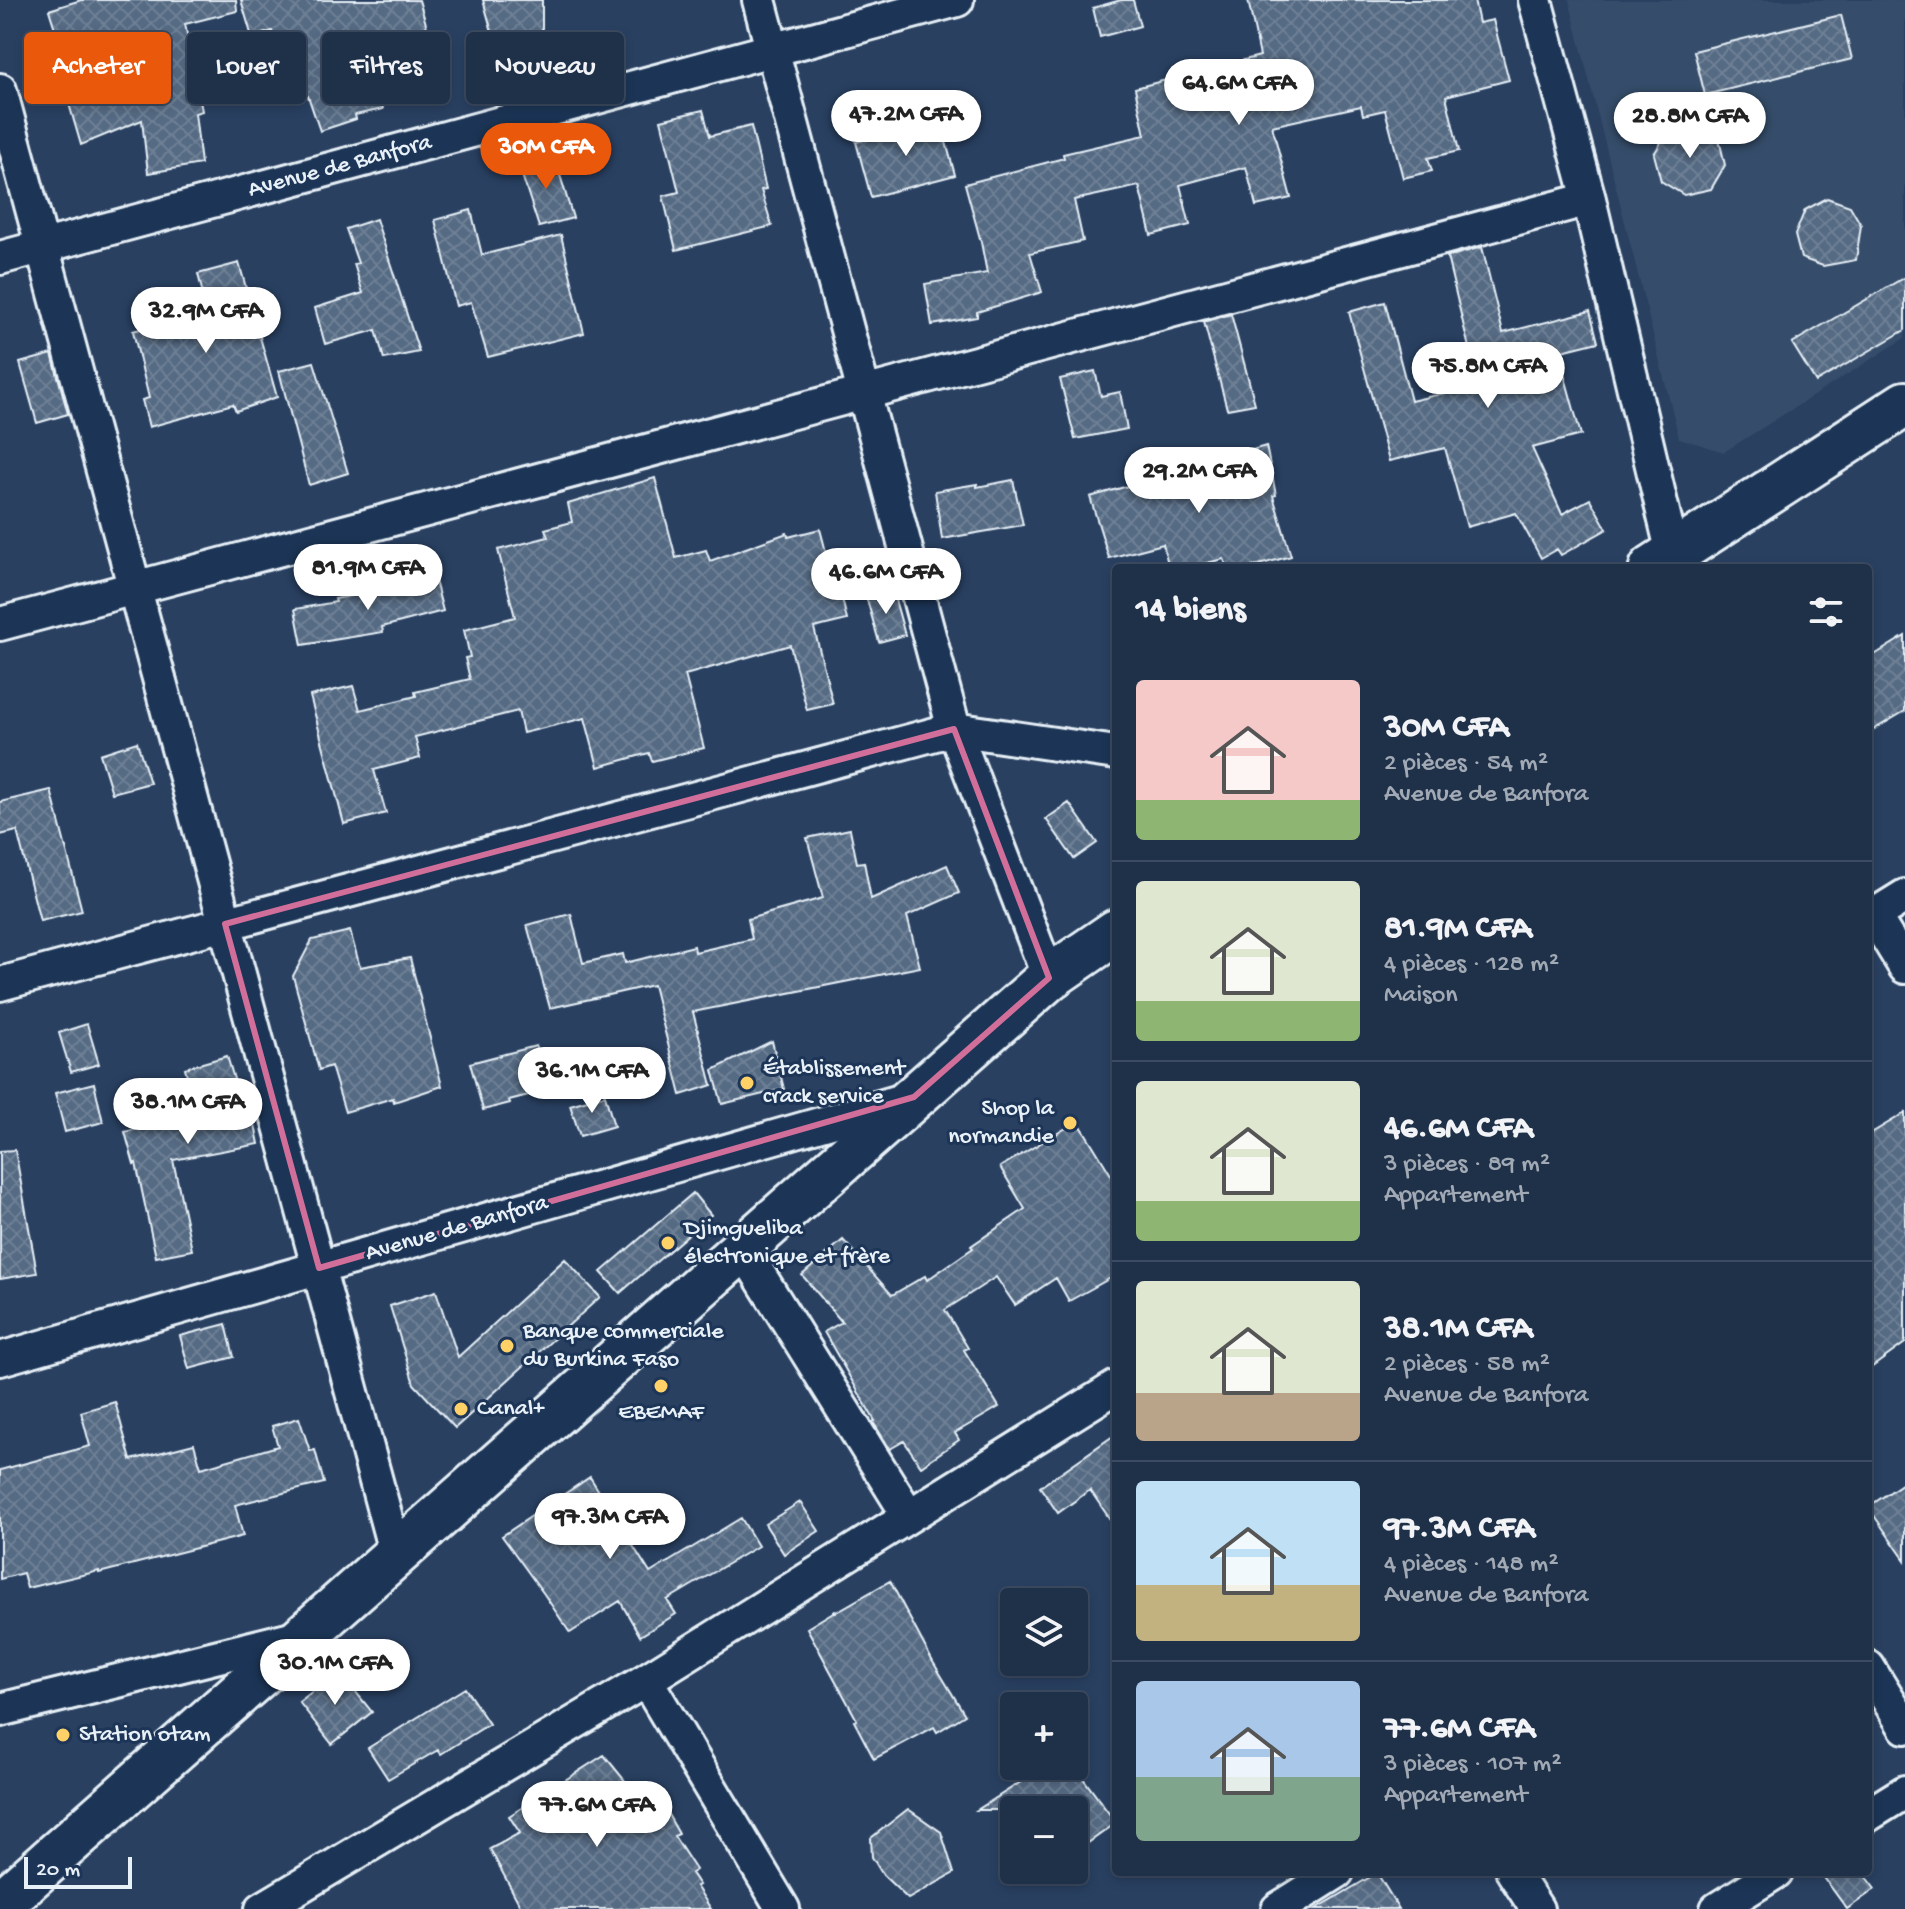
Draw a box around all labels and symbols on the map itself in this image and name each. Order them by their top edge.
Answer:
pin: 64.6M CFA [1147,59,1331,127]
pin: 47.2M CFA [814,90,998,158]
pin: 28.8M CFA [1598,92,1782,160]
pin: 30M CFA [472,123,620,191]
street label: Avenue de Banfora [245,128,435,205]
pin: 32.9M CFA [114,287,298,355]
pin: 75.8M CFA [1396,342,1580,410]
pin: 29.2M CFA [1107,447,1291,515]
pin: 81.9M CFA [276,544,460,612]
pin: 46.6M CFA [794,548,978,616]
pin: 36.1M CFA [500,1047,684,1115]
place label: Établissement crack service [763,1055,907,1112]
marker: Établissement crack service [738,1074,756,1092]
pin: 38.1M CFA [96,1078,280,1146]
place label: Shop la normandie [948,1095,1055,1152]
marker: Shop la normandie [1061,1114,1079,1132]
street label: Avenue de Banfora [362,1189,552,1269]
place label: Djimgueliba électronique et frère [682,1215,891,1272]
marker: Djimgueliba électronique et frère [659,1234,677,1252]
place label: Banque commerciale du Burkina Faso [522,1318,724,1375]
marker: Banque commerciale du Burkina Faso [498,1337,516,1355]
marker: EBEMAF [652,1377,670,1395]
place label: Canal+ [477,1395,545,1424]
place label: EBEMAF [618,1399,705,1428]
marker: Canal+ [452,1400,470,1418]
pin: 97.3M CFA [518,1493,702,1561]
pin: 30.1M CFA [243,1639,427,1707]
place label: Station otam [79,1721,210,1750]
marker: Station otam [54,1726,72,1744]
pin: 77.6M CFA [505,1781,689,1849]
scale bar [24,1853,132,1889]

